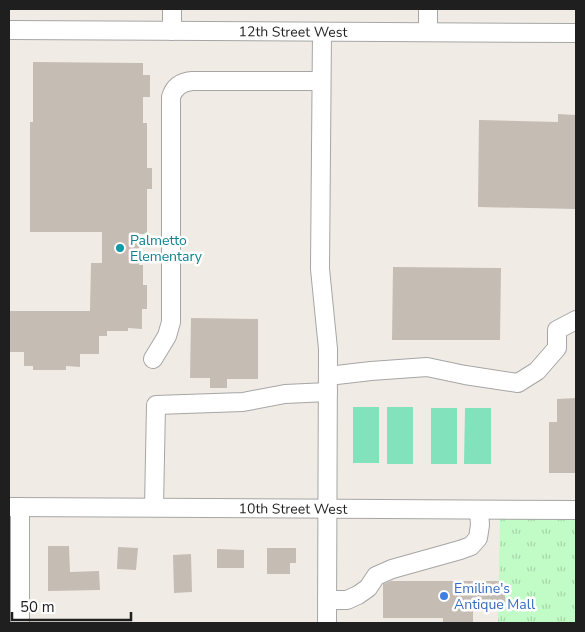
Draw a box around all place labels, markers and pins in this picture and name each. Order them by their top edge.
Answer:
place label: Palmetto Elementary [130,231,203,266]
marker: Palmetto Elementary [114,242,126,254]
place label: Emiline's Antique Mall [454,579,536,614]
marker: Emiline's Antique Mall [438,590,450,602]

